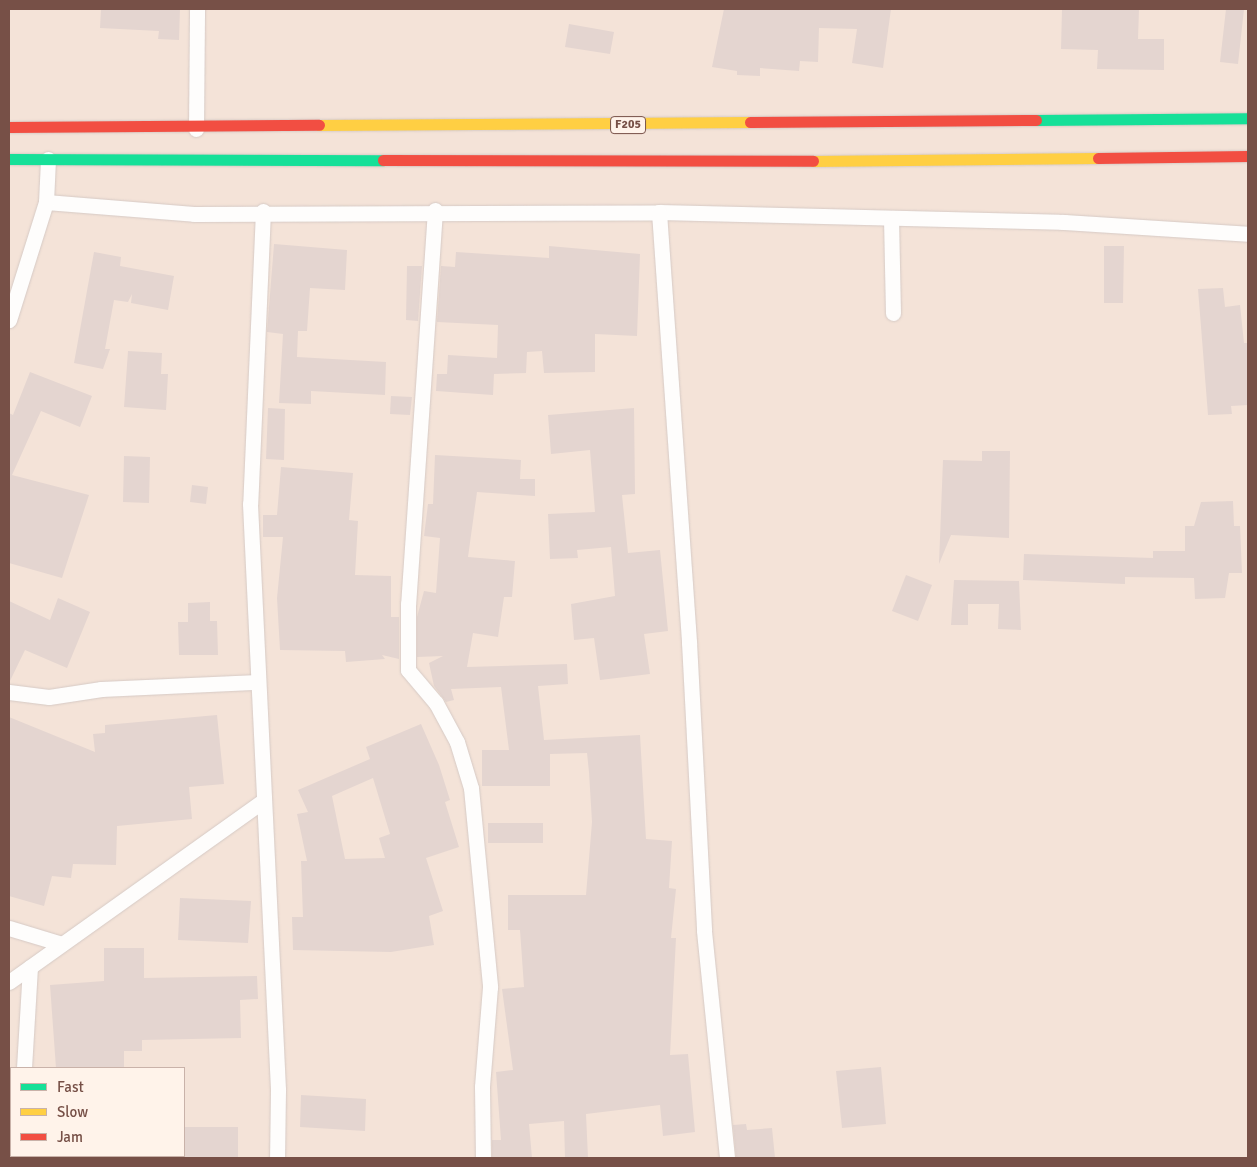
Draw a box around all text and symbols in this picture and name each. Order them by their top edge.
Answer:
road number: F205 [609,116,647,134]
legend [10,1067,185,1157]
text: Fast [57,1078,84,1096]
text: Slow [57,1103,88,1121]
text: Jam [57,1128,83,1146]

